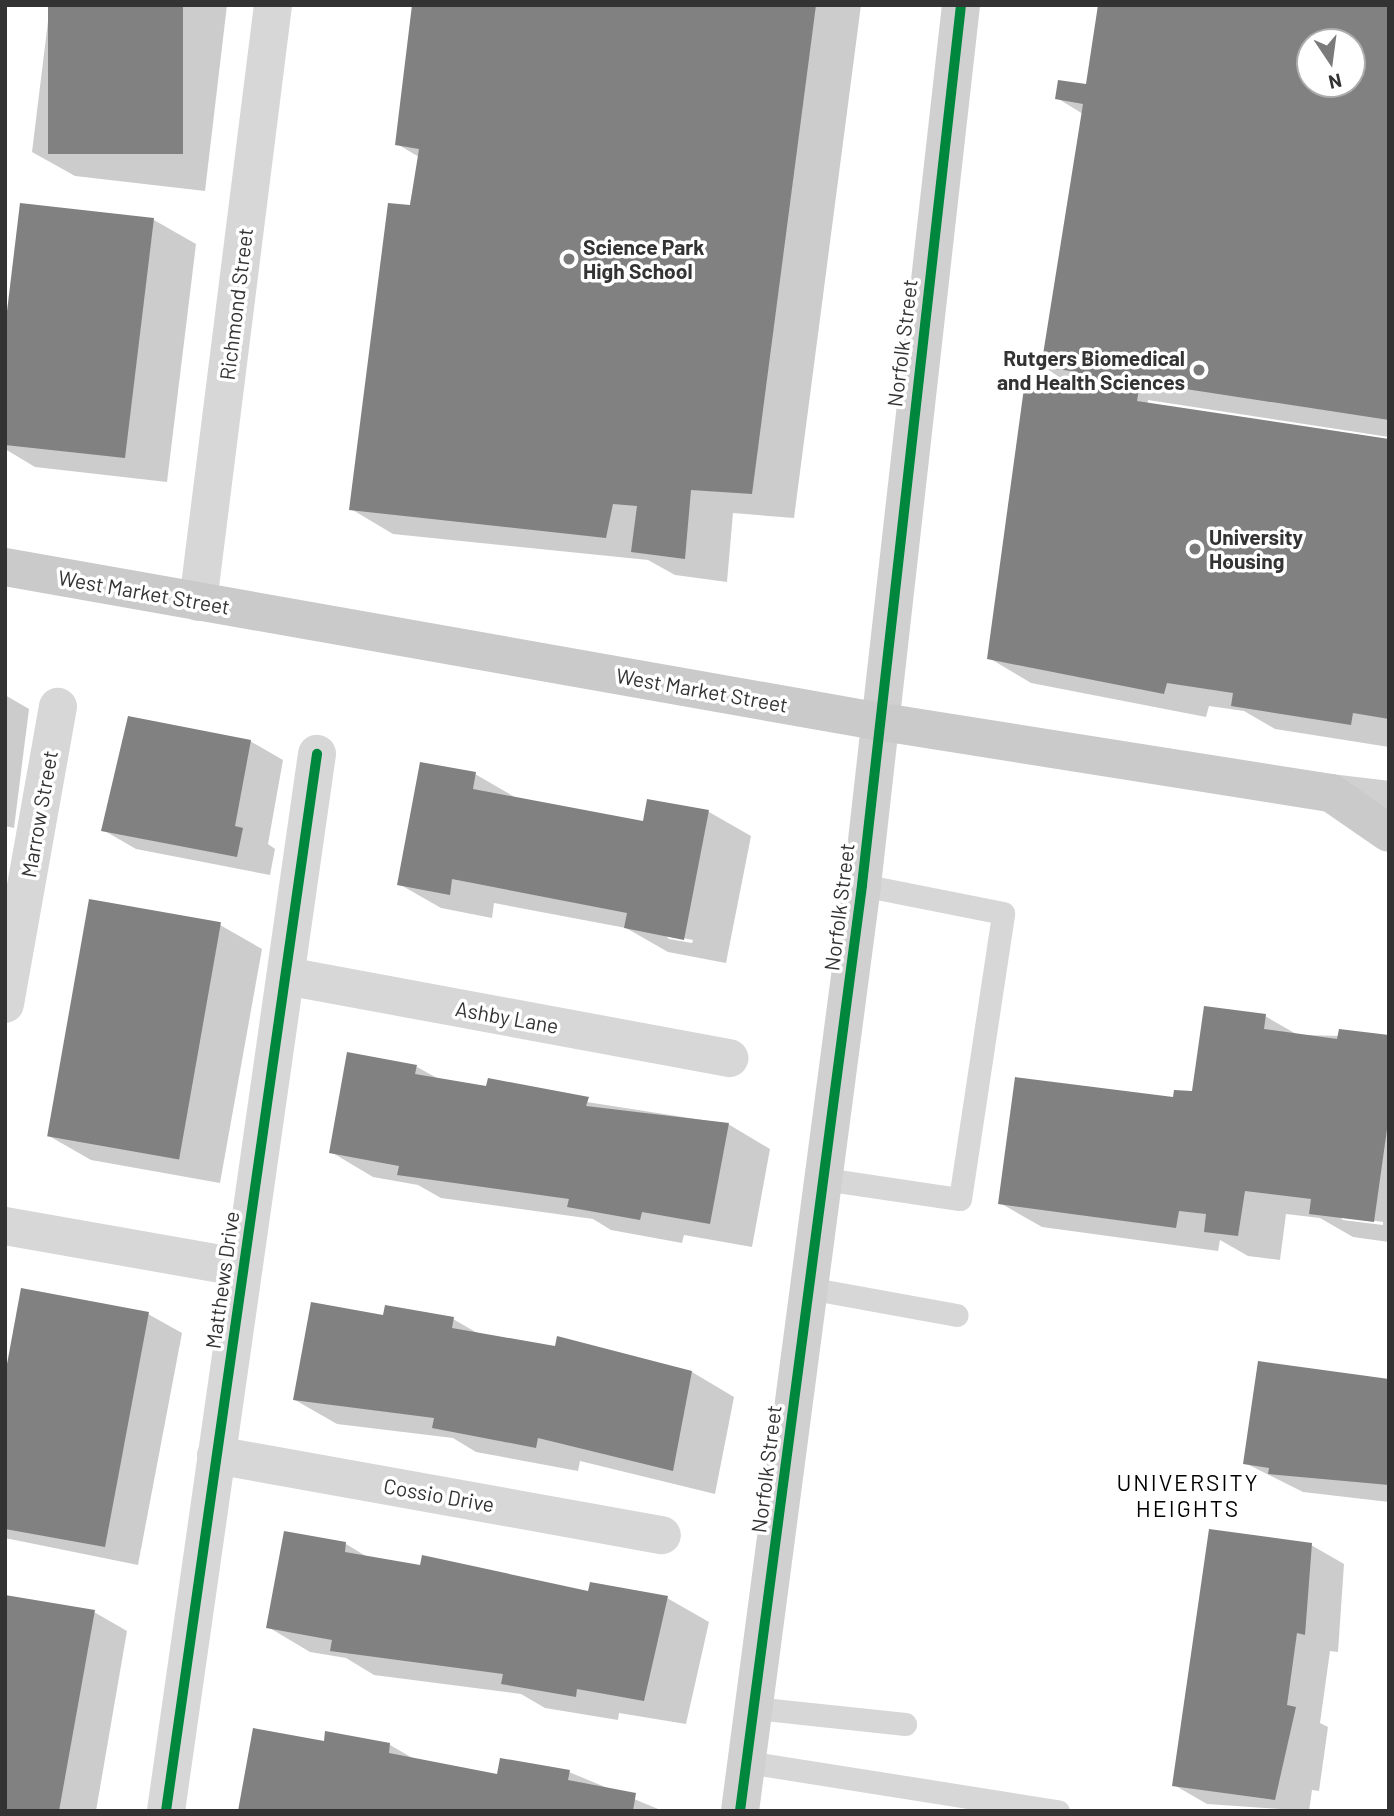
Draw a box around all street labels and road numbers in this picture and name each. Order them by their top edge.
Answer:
street label: Richmond Street [214,226,258,382]
street label: Norfolk Street [882,278,922,408]
street label: West Market Street [56,564,232,620]
street label: West Market Street [614,662,790,718]
street label: Marrow Street [15,748,63,880]
street label: Norfolk Street [819,842,859,972]
street label: Ashby Lane [453,996,561,1038]
street label: Matthews Drive [200,1210,244,1350]
street label: Norfolk Street [746,1404,786,1534]
street label: Cossio Drive [382,1473,496,1517]

